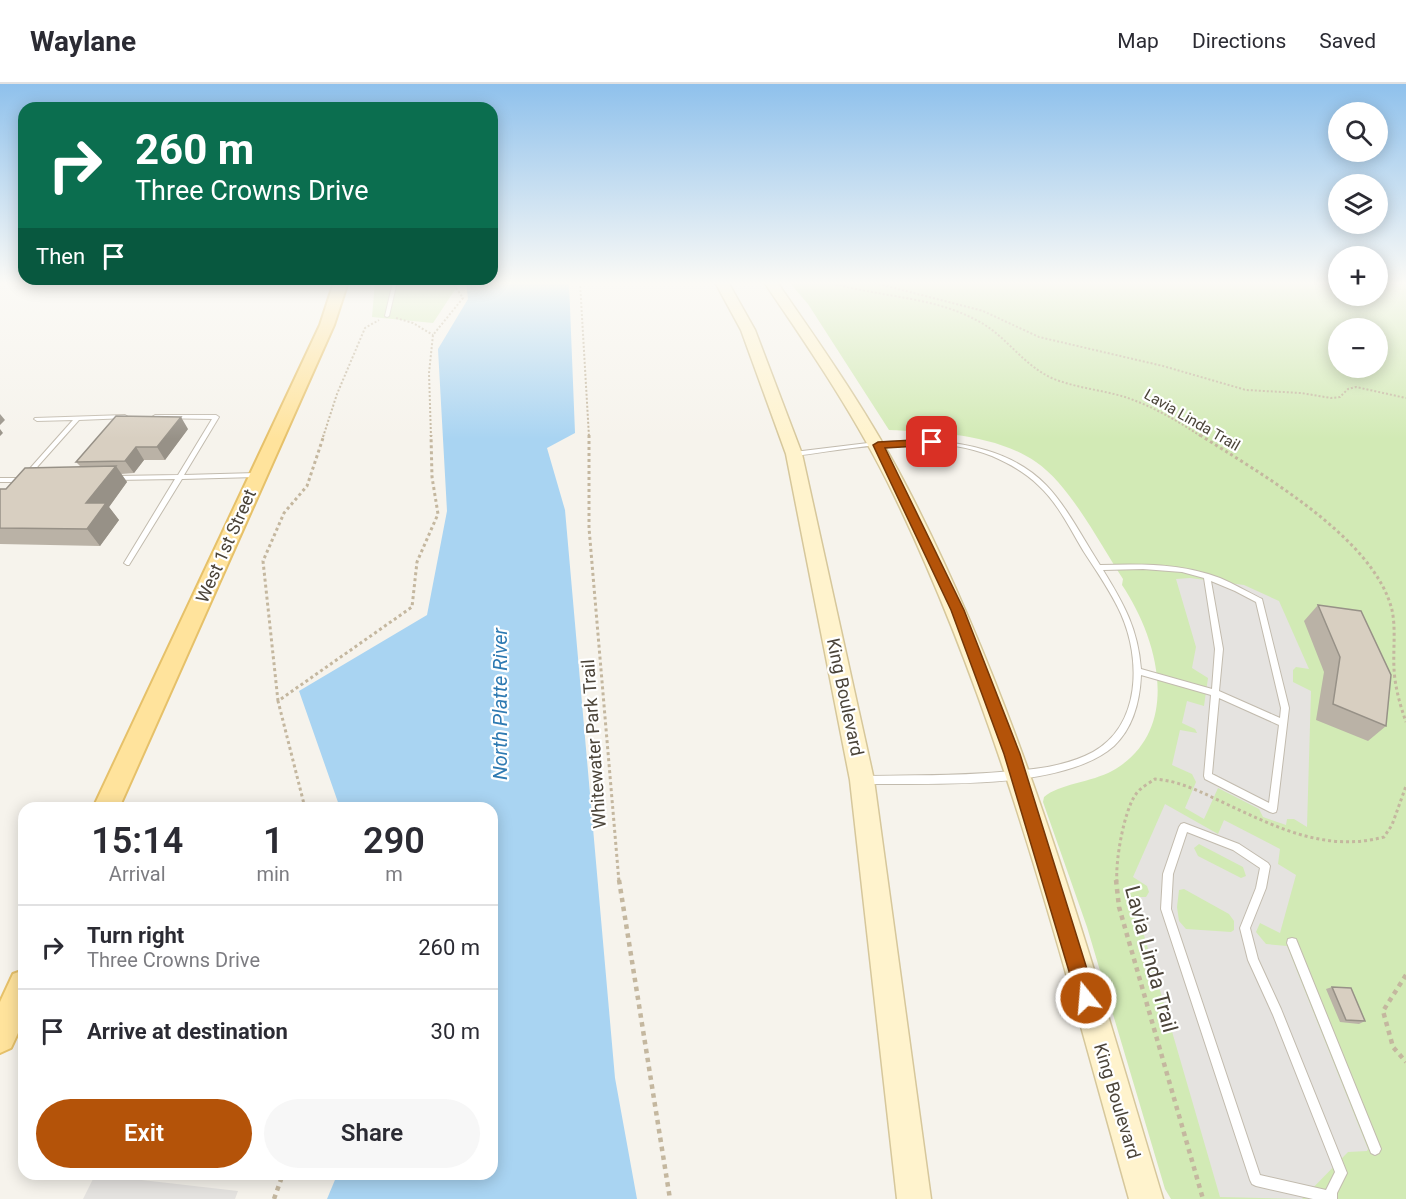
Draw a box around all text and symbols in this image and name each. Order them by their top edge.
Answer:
text: Waylane [30,25,136,58]
text: Map [1117,29,1159,53]
text: Directions [1192,29,1286,53]
text: Saved [1319,29,1376,53]
map controls [1328,102,1388,378]
button: search [1328,102,1388,162]
text: 260 m [135,125,254,174]
icon: right [36,126,114,204]
button: layers [1328,174,1388,234]
text: Three Crowns Drive [135,175,369,207]
icon: arrive [97,240,130,273]
text: Then [36,244,85,269]
button: + [1328,246,1388,306]
button: − [1328,318,1388,378]
street label: Lavia Linda Trail [1141,385,1243,455]
pin [906,416,957,467]
icon: arrive [915,425,948,458]
street label: West 1st Street [191,486,260,606]
water label: North Platte River [488,627,512,780]
street label: King Boulevard [823,636,868,758]
street label: Whitewater Park Trail [577,659,610,829]
text: 15:14 [91,820,183,862]
text: 1 [263,820,283,862]
text: 290 [363,820,425,862]
text: Arrival [109,862,166,886]
text: min [256,862,290,886]
text: m [385,862,403,886]
street label: Lavia Linda Trail [1120,883,1182,1035]
text: Turn right [87,923,184,948]
icon: right [36,931,69,964]
text: 260 m [418,935,480,960]
text: Three Crowns Drive [87,948,260,972]
position arrow [1054,966,1118,1030]
icon: arrive [36,1015,69,1048]
text: Arrive at destination [87,1019,288,1044]
text: 30 m [431,1019,480,1044]
street label: King Boulevard [1090,1040,1145,1161]
button: Exit [36,1099,252,1168]
button: Share [264,1099,480,1168]

